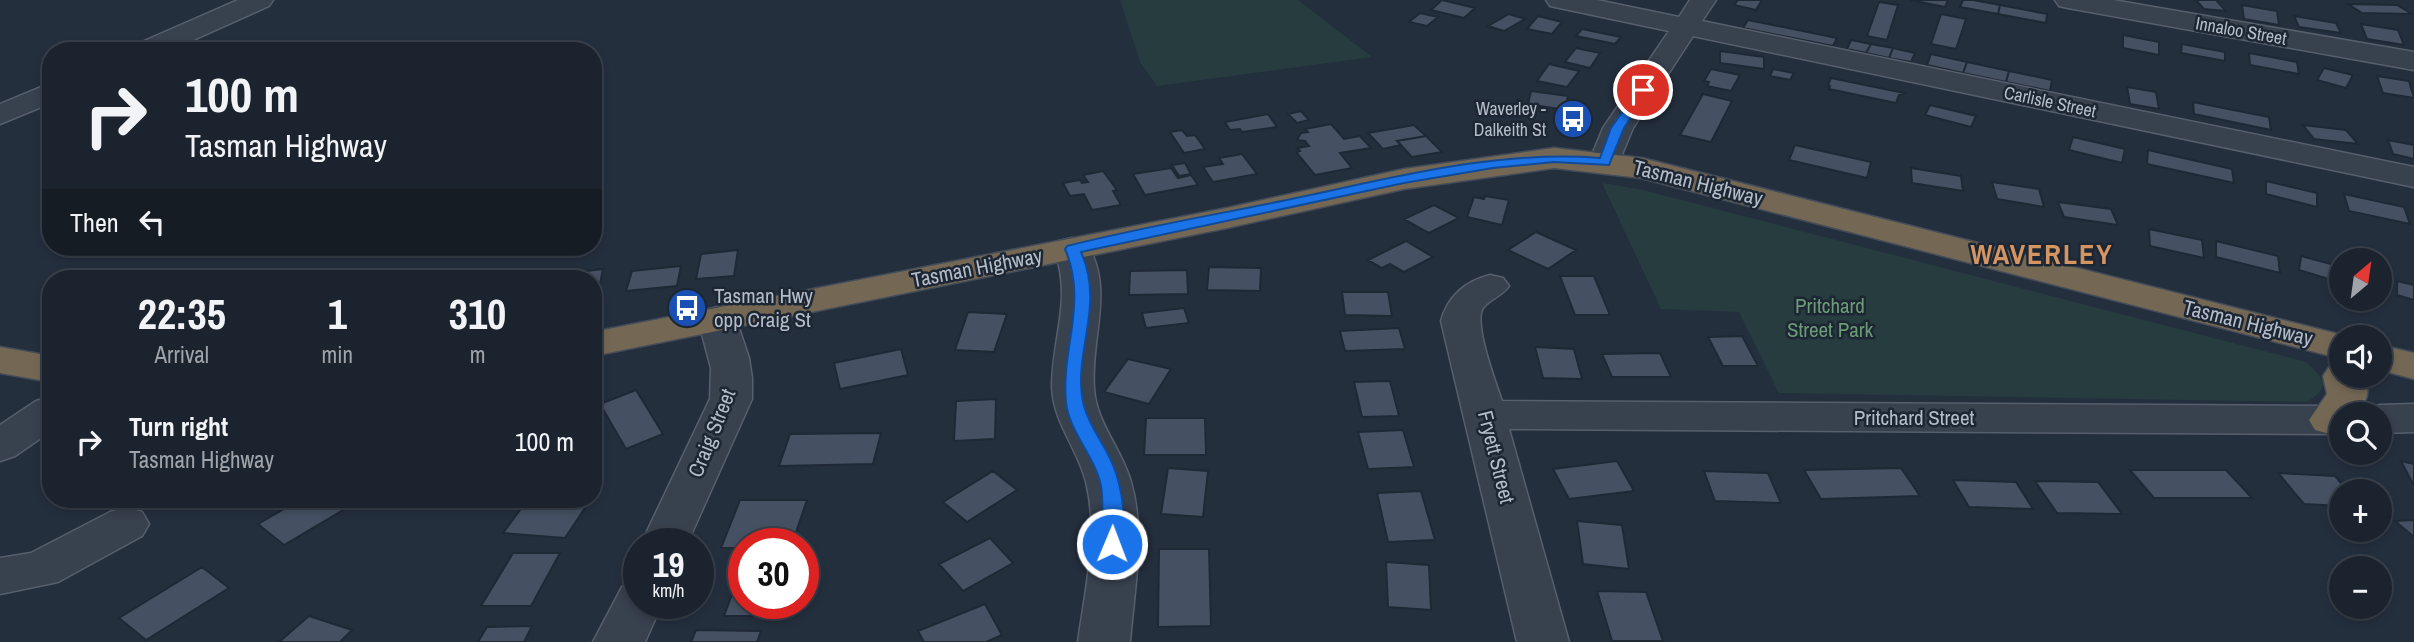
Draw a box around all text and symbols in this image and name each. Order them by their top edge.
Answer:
street label: Innaloo Street [2194,10,2289,51]
pin [1613,60,1673,120]
text: 100 m [185,61,299,127]
icon: right [70,70,161,161]
icon: arrive [1624,71,1662,109]
street label: Carlisle Street [2002,80,2098,123]
place label: Waverley - Dalkeith St [1474,96,1546,142]
bus stop icon: Waverley - Dalkeith St [1552,98,1594,140]
text: Tasman Highway [185,124,387,167]
street label: Tasman Highway [1630,152,1766,213]
icon: left [133,203,171,241]
text: Then [70,205,119,240]
district label: WAVERLEY [1970,235,2114,273]
street label: Tasman Highway [909,241,1045,294]
north arrow [2329,248,2392,312]
map controls [2329,248,2392,619]
place label: Tasman Hwy opp Craig St [714,281,813,334]
text: 22:35 [138,286,226,342]
text: 1 [328,286,347,342]
text: 310 [449,286,506,342]
bus stop icon: Tasman Hwy opp Craig St [666,287,708,329]
park label: Pritchard Street Park [1787,291,1873,344]
street label: Tasman Highway [2180,292,2316,353]
button: sound [2329,325,2392,388]
text: Arrival [155,339,209,370]
text: min [322,339,353,370]
text: m [470,339,485,370]
street label: Craig Street [681,384,742,481]
button: search [2329,402,2392,465]
street label: Pritchard Street [1854,403,1975,432]
street label: Fryett Street [1471,407,1522,507]
text: Turn right [129,409,228,444]
icon: right [70,423,108,461]
text: 100 m [515,424,574,459]
text: Tasman Highway [129,444,274,475]
button: + [2329,479,2392,542]
position arrow [1075,507,1149,581]
speed limit sign: 30 [728,528,819,619]
text: 19 [653,541,684,588]
button: − [2329,556,2392,619]
text: km/h [653,578,685,603]

